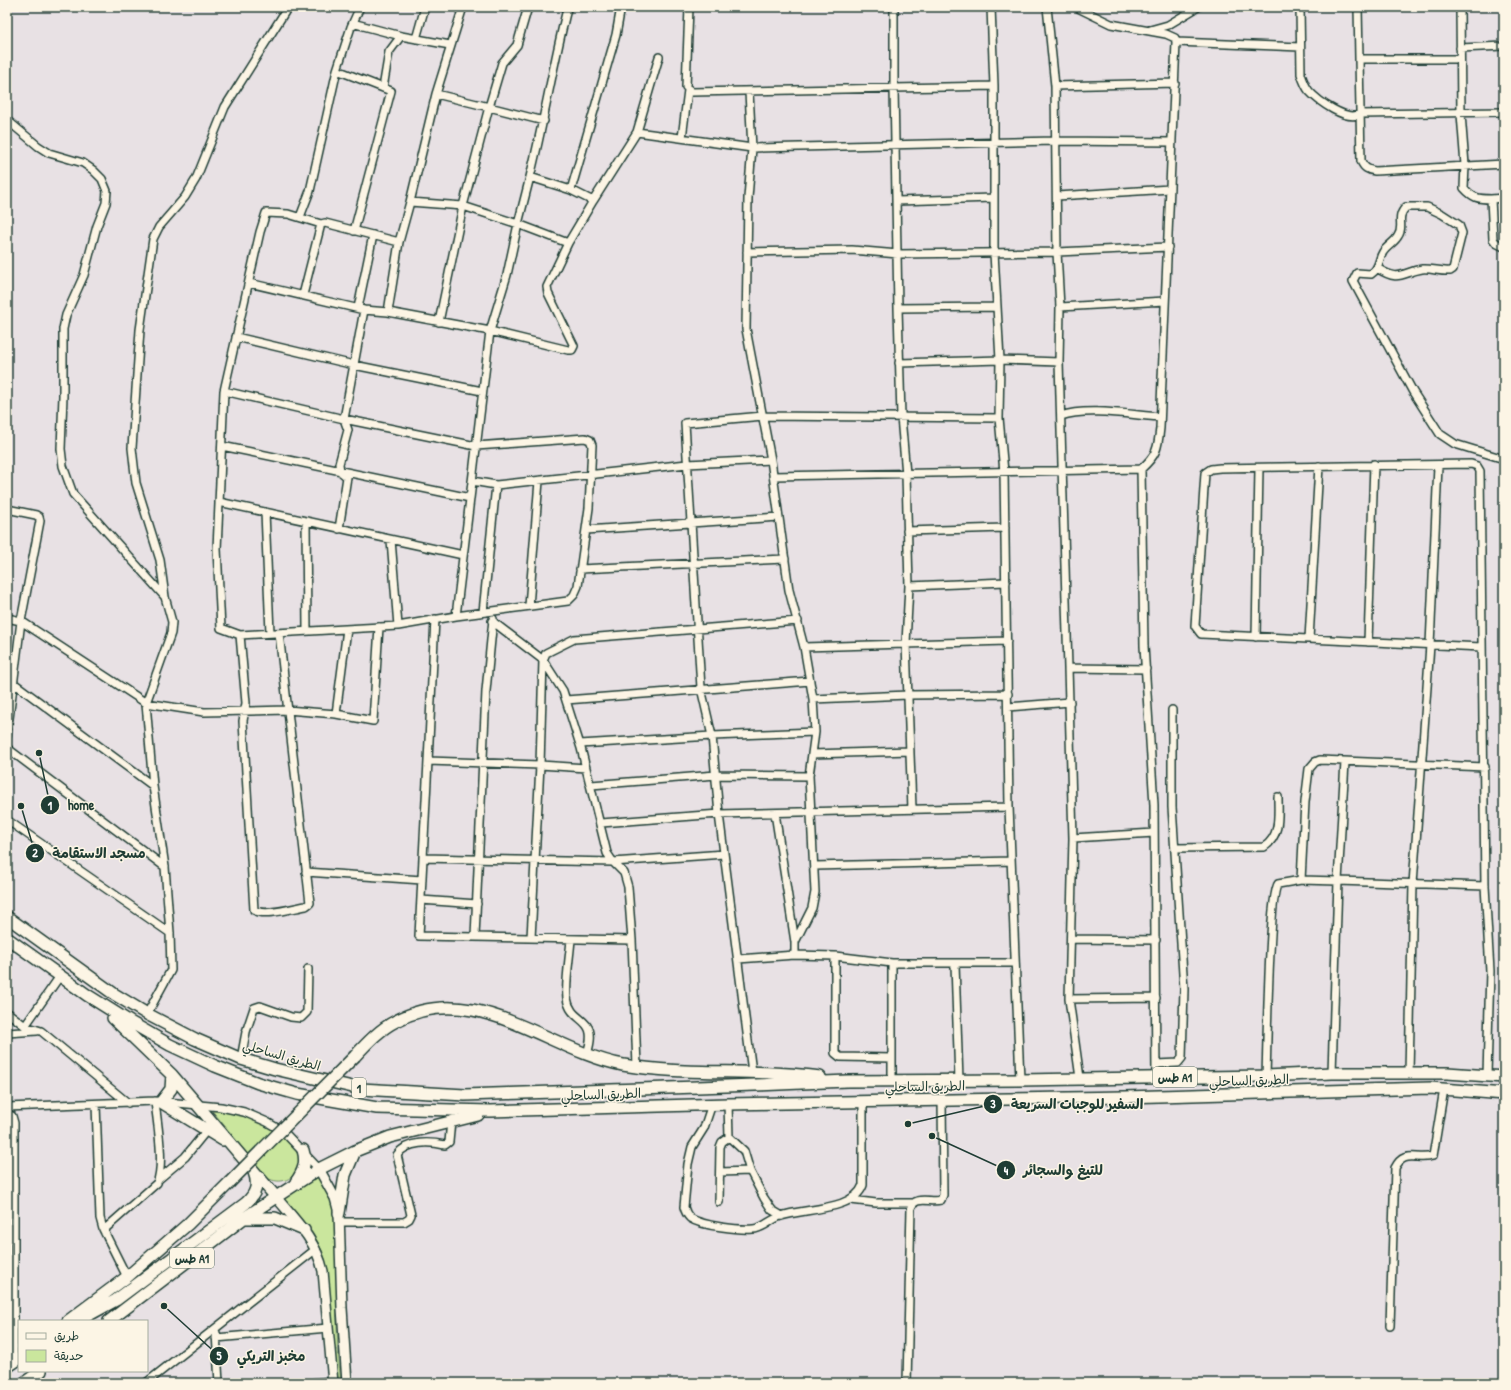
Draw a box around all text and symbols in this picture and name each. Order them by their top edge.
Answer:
callout: home [40,792,102,818]
text: home [68,795,95,814]
text: 1 [48,797,53,814]
callout: مسجد الاستقامة [25,840,154,866]
text: مسجد الاستقامة [52,843,146,862]
text: 2 [32,844,38,861]
street label: الطريق الساحلي [240,1035,323,1078]
road number: طس A1 [1153,1067,1197,1087]
street label: الطريق الساحلي [1209,1070,1289,1093]
street label: الطريق الساحلي [885,1076,965,1099]
road number: 1 [352,1078,366,1098]
street label: الطريق الساحلي [561,1084,641,1107]
callout: السفير للوجبات السريعة [983,1091,1151,1117]
text: السفير للوجبات السريعة [1011,1094,1144,1113]
text: 3 [990,1095,996,1112]
callout: للتيغ والسجائر [996,1157,1111,1183]
text: للتيغ والسجائر [1021,1160,1103,1180]
text: 4 [1004,1162,1009,1179]
road number: طس A1 [170,1248,214,1268]
legend [18,1320,148,1372]
text: طريق [54,1327,79,1344]
callout: مخبز التريكي [209,1343,313,1369]
text: مخبز التريكي [237,1346,305,1369]
text: حديقة [54,1347,83,1364]
text: 5 [216,1347,222,1364]

